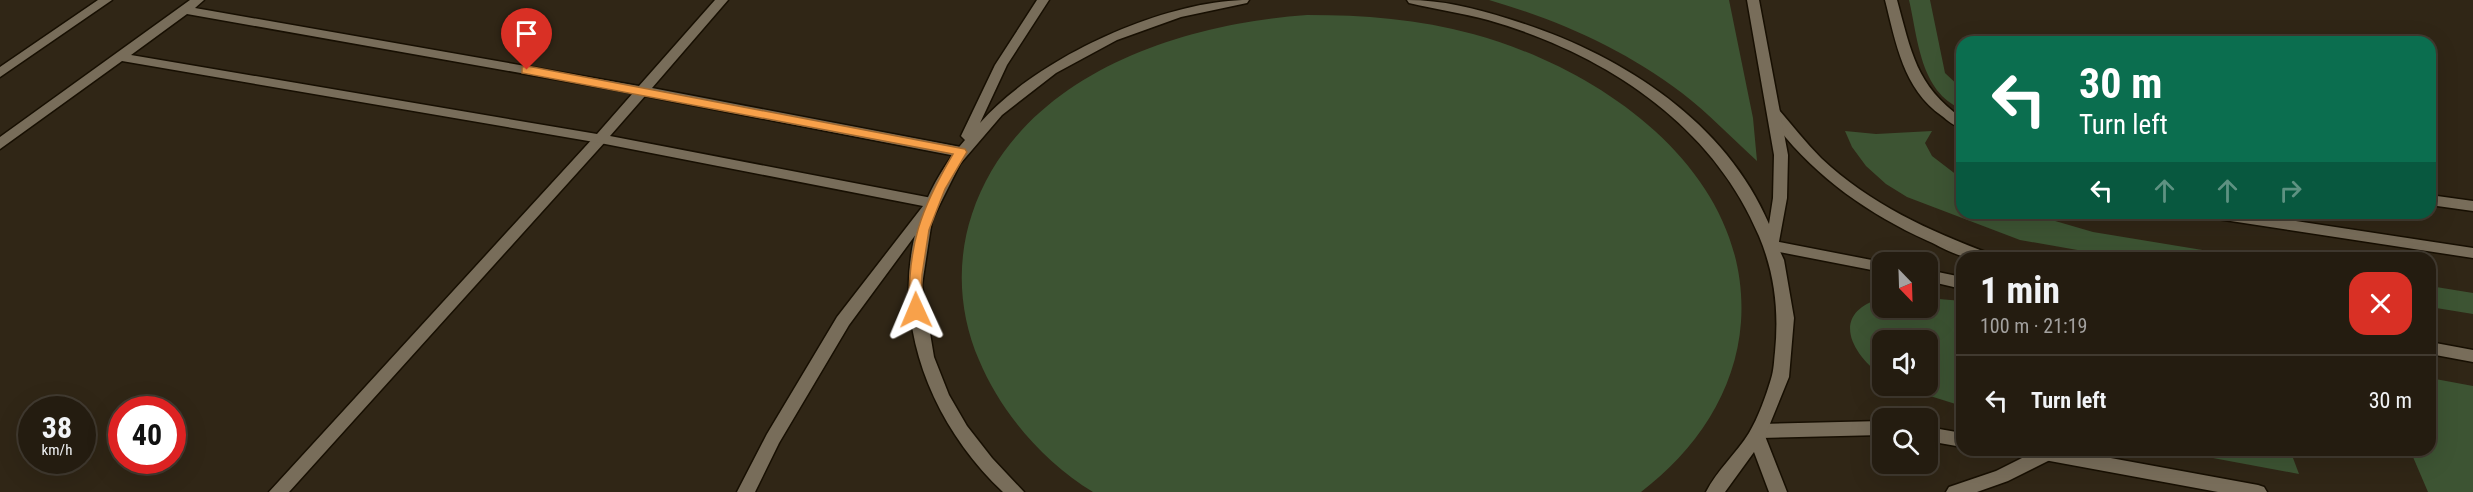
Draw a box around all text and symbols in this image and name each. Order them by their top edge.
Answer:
pin [501,8,552,70]
icon: arrive [510,17,543,50]
text: 30 m [2079,59,2162,108]
icon: left [1980,60,2058,138]
text: Turn left [2079,109,2168,141]
icon: left [2085,174,2118,207]
icon: ahead [2148,174,2181,207]
icon: ahead [2211,174,2244,207]
icon: right [2274,174,2307,207]
north arrow [1872,252,1938,318]
map controls [1872,252,1938,474]
text: 1 min [1980,270,2060,312]
button: close [2349,272,2412,335]
position arrow [884,278,948,342]
text: 100 m · 21:19 [1980,314,2087,338]
button: sound [1872,330,1938,396]
icon: left [1980,384,2013,417]
text: Turn left [2031,388,2106,413]
text: 30 m [2369,388,2412,413]
speed limit sign: 40 [108,396,186,474]
button: search [1872,408,1938,474]
text: 38 [42,410,72,445]
text: km/h [42,441,72,459]

